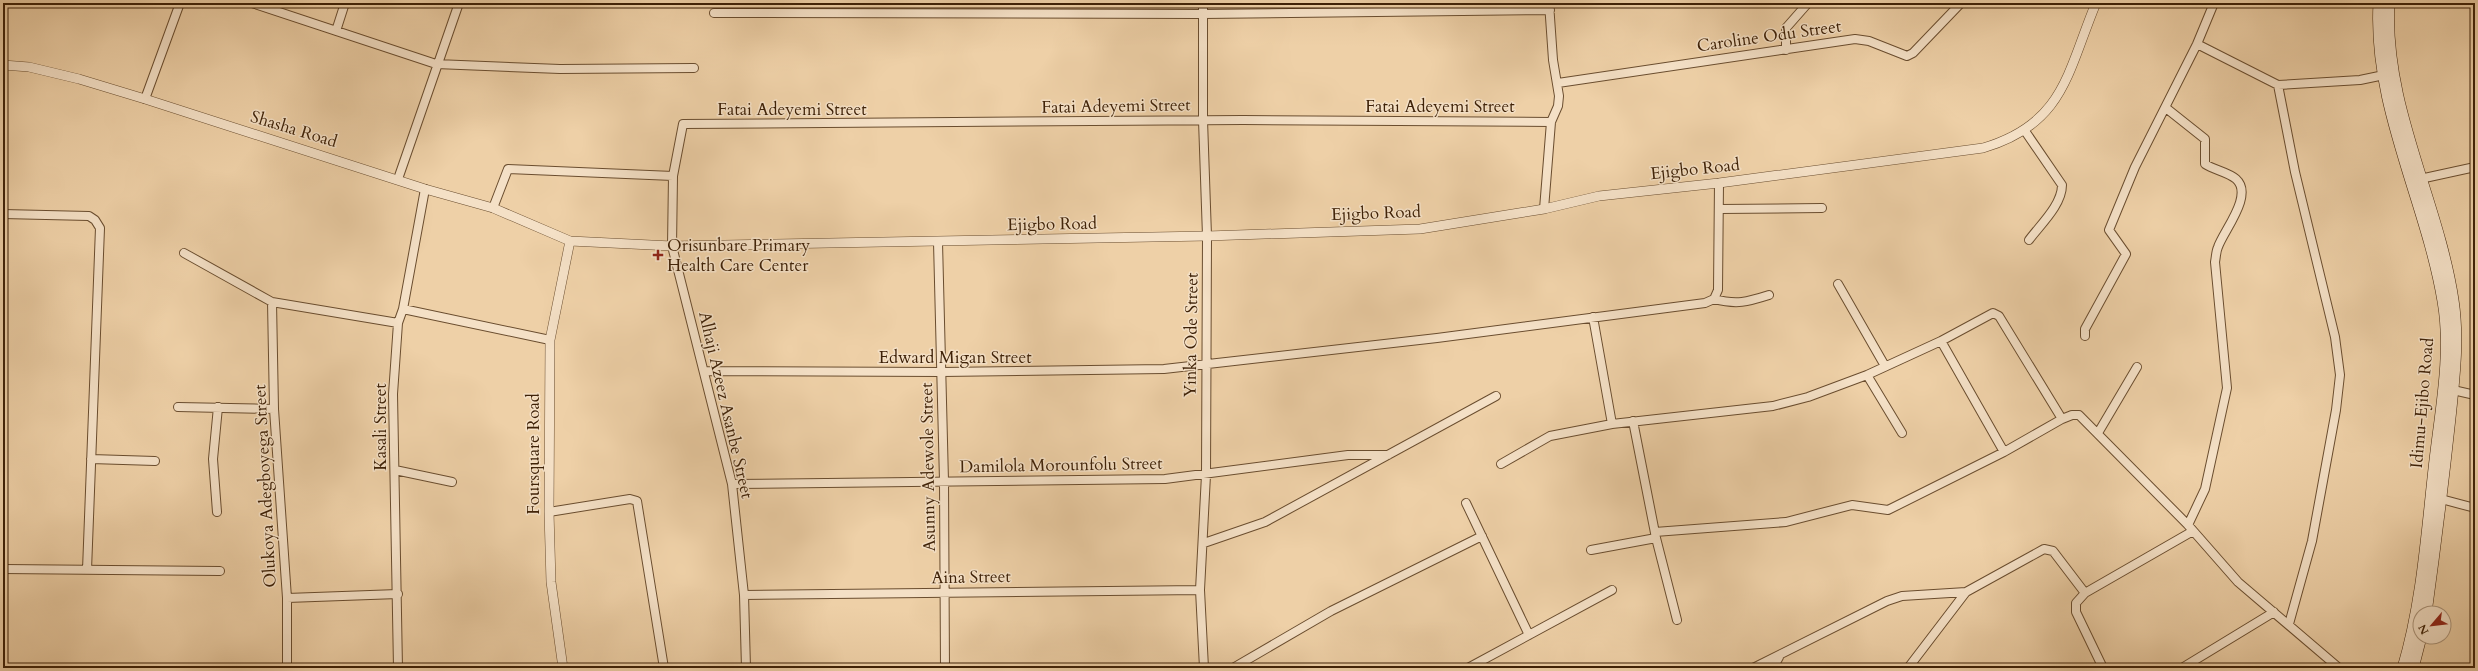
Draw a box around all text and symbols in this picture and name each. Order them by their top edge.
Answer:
street label: Caroline Odu Street [1695,14,1843,58]
street label: Fatai Adeyemi Street [1041,93,1191,119]
street label: Fatai Adeyemi Street [1365,95,1515,118]
street label: Fatai Adeyemi Street [717,98,867,121]
street label: Shasha Road [248,105,340,153]
street label: Ejigbo Road [1649,153,1741,185]
street label: Ejigbo Road [1331,200,1421,226]
street label: Ejigbo Road [1007,212,1097,236]
place label: Orisunbare Primary Health Care Center [667,234,810,277]
marker: Orisunbare Primary Health Care Center [652,249,664,261]
street label: Yinka Ode Street [1178,272,1204,398]
street label: Alhaji Azeez Asanbe Street [693,309,759,502]
street label: Idimu-Ejibo Road [2405,337,2439,469]
street label: Edward Migan Street [878,346,1032,369]
street label: Asunny Adewole Street [915,382,941,552]
street label: Olukoya Adegboyega Street [248,383,282,588]
street label: Kasali Street [369,383,392,471]
street label: Foursquare Road [522,393,545,515]
street label: Damilola Morounfolu Street [959,452,1163,478]
street label: Aina Street [931,565,1011,589]
north arrow [2412,605,2452,645]
text: N [2415,621,2432,637]

